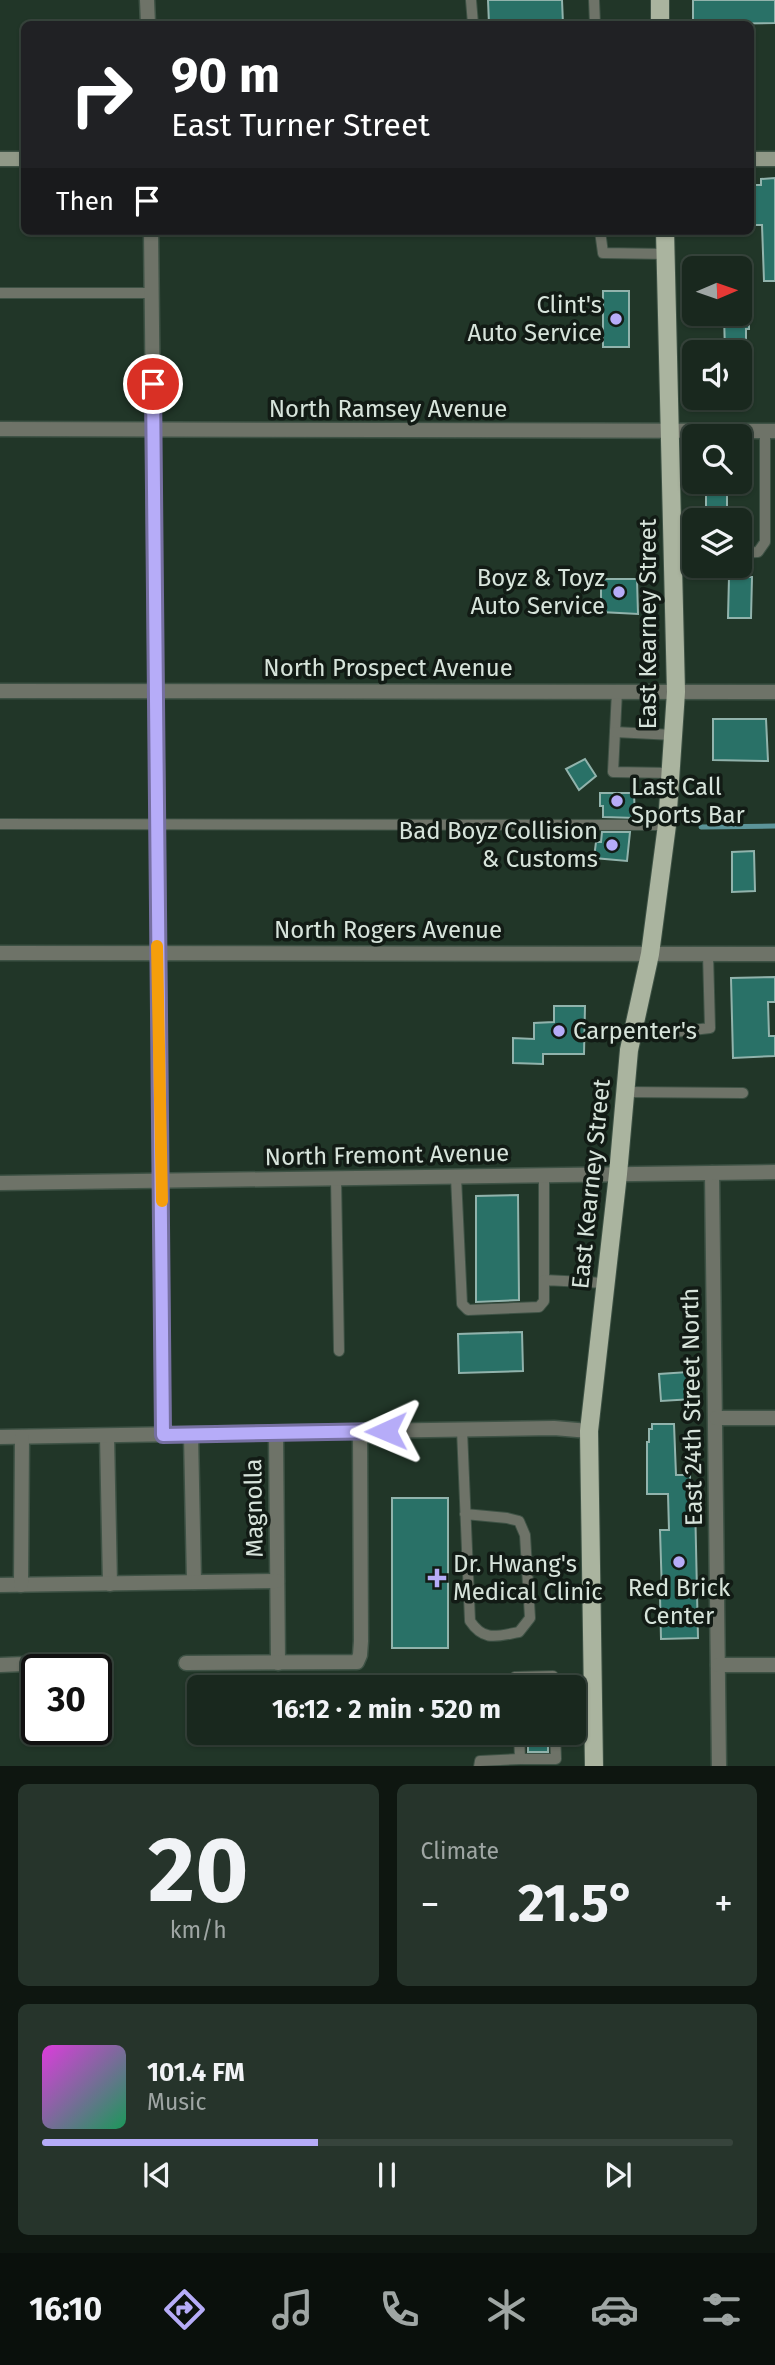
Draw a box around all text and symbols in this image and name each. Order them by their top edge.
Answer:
text: 90 m [171,46,280,105]
icon: right [56,49,147,140]
text: East Turner Street [171,106,430,144]
icon: arrive [128,182,166,220]
text: Then [56,186,114,217]
north arrow [682,256,752,326]
map controls [682,256,752,578]
place label: Clint's Auto Service [468,291,602,347]
marker: Clint's Auto Service [608,311,624,327]
button: sound [682,340,752,410]
pin [123,354,183,414]
icon: arrive [134,365,172,403]
street label: North Ramsey Avenue [269,395,507,423]
button: search [682,424,752,494]
button: layers [682,508,752,578]
street label: East Kearney Street [634,518,662,729]
place label: Boyz & Toyz Auto Service [471,564,605,620]
marker: Boyz & Toyz Auto Service [611,584,627,600]
street label: North Prospect Avenue [263,654,513,682]
place label: Last Call Sports Bar [631,773,745,829]
marker: Last Call Sports Bar [609,793,625,809]
place label: Bad Boyz Collision & Customs [399,817,598,873]
marker: Bad Boyz Collision & Customs [604,837,620,853]
street label: North Rogers Avenue [274,916,502,944]
place label: Carpenter's [573,1017,697,1045]
marker: Carpenter's [551,1023,567,1039]
street label: East Kearney Street [566,1077,616,1290]
street label: North Fremont Avenue [264,1139,510,1171]
street label: East 24th Street North [676,1287,708,1527]
position arrow [349,1394,423,1468]
street label: Magnolla [239,1458,269,1558]
place label: Dr. Hwang's Medical Clinic [453,1550,603,1606]
marker: Red Brick Center [671,1554,687,1570]
marker: Dr. Hwang's Medical Clinic [427,1568,447,1588]
place label: Red Brick Center [628,1574,731,1630]
speed limit sign: 30 [21,1654,112,1745]
text: 16:12 · 2 min · 520 m [272,1694,501,1725]
text: 20 [148,1816,248,1925]
text: Climate [421,1837,499,1865]
text: 21.5° [518,1872,635,1935]
text: − [421,1881,440,1927]
text: + [714,1881,733,1927]
text: km/h [170,1916,227,1944]
text: 101.4 FM [147,2057,245,2088]
text: Music [147,2088,207,2116]
icon: previous [138,2156,176,2194]
icon: pause [368,2156,406,2194]
icon: next [599,2156,637,2194]
icon: directions [160,2285,209,2334]
icon: music [268,2285,317,2334]
icon: phone [375,2285,424,2334]
icon: climate [482,2285,531,2334]
icon: car [590,2285,639,2334]
icon: filters [697,2285,746,2334]
text: 16:10 [29,2290,102,2328]

